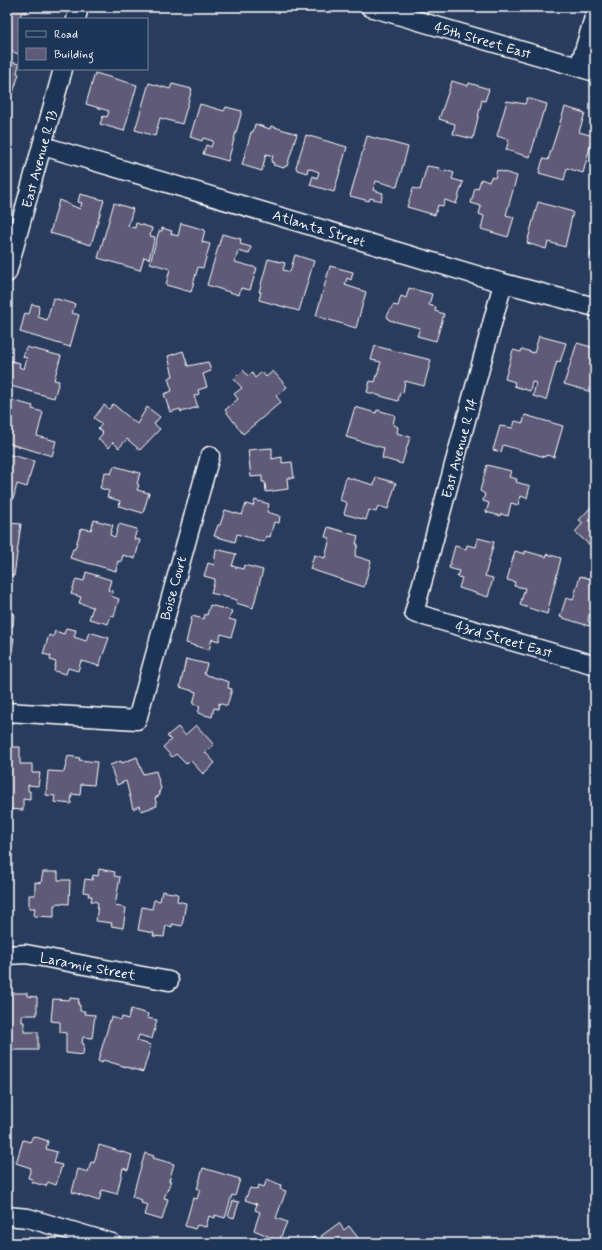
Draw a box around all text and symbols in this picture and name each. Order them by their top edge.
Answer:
legend [18,18,148,70]
street label: 45th Street East [432,19,534,63]
text: Road [54,27,78,43]
text: Building [54,47,94,64]
street label: East Avenue R 13 [18,108,62,210]
street label: Atlanta Street [270,206,367,252]
street label: East Avenue R 14 [438,396,482,500]
street label: Boise Court [157,554,191,622]
street label: 43rd Street East [453,618,555,662]
street label: Laramie Street [38,949,138,985]

